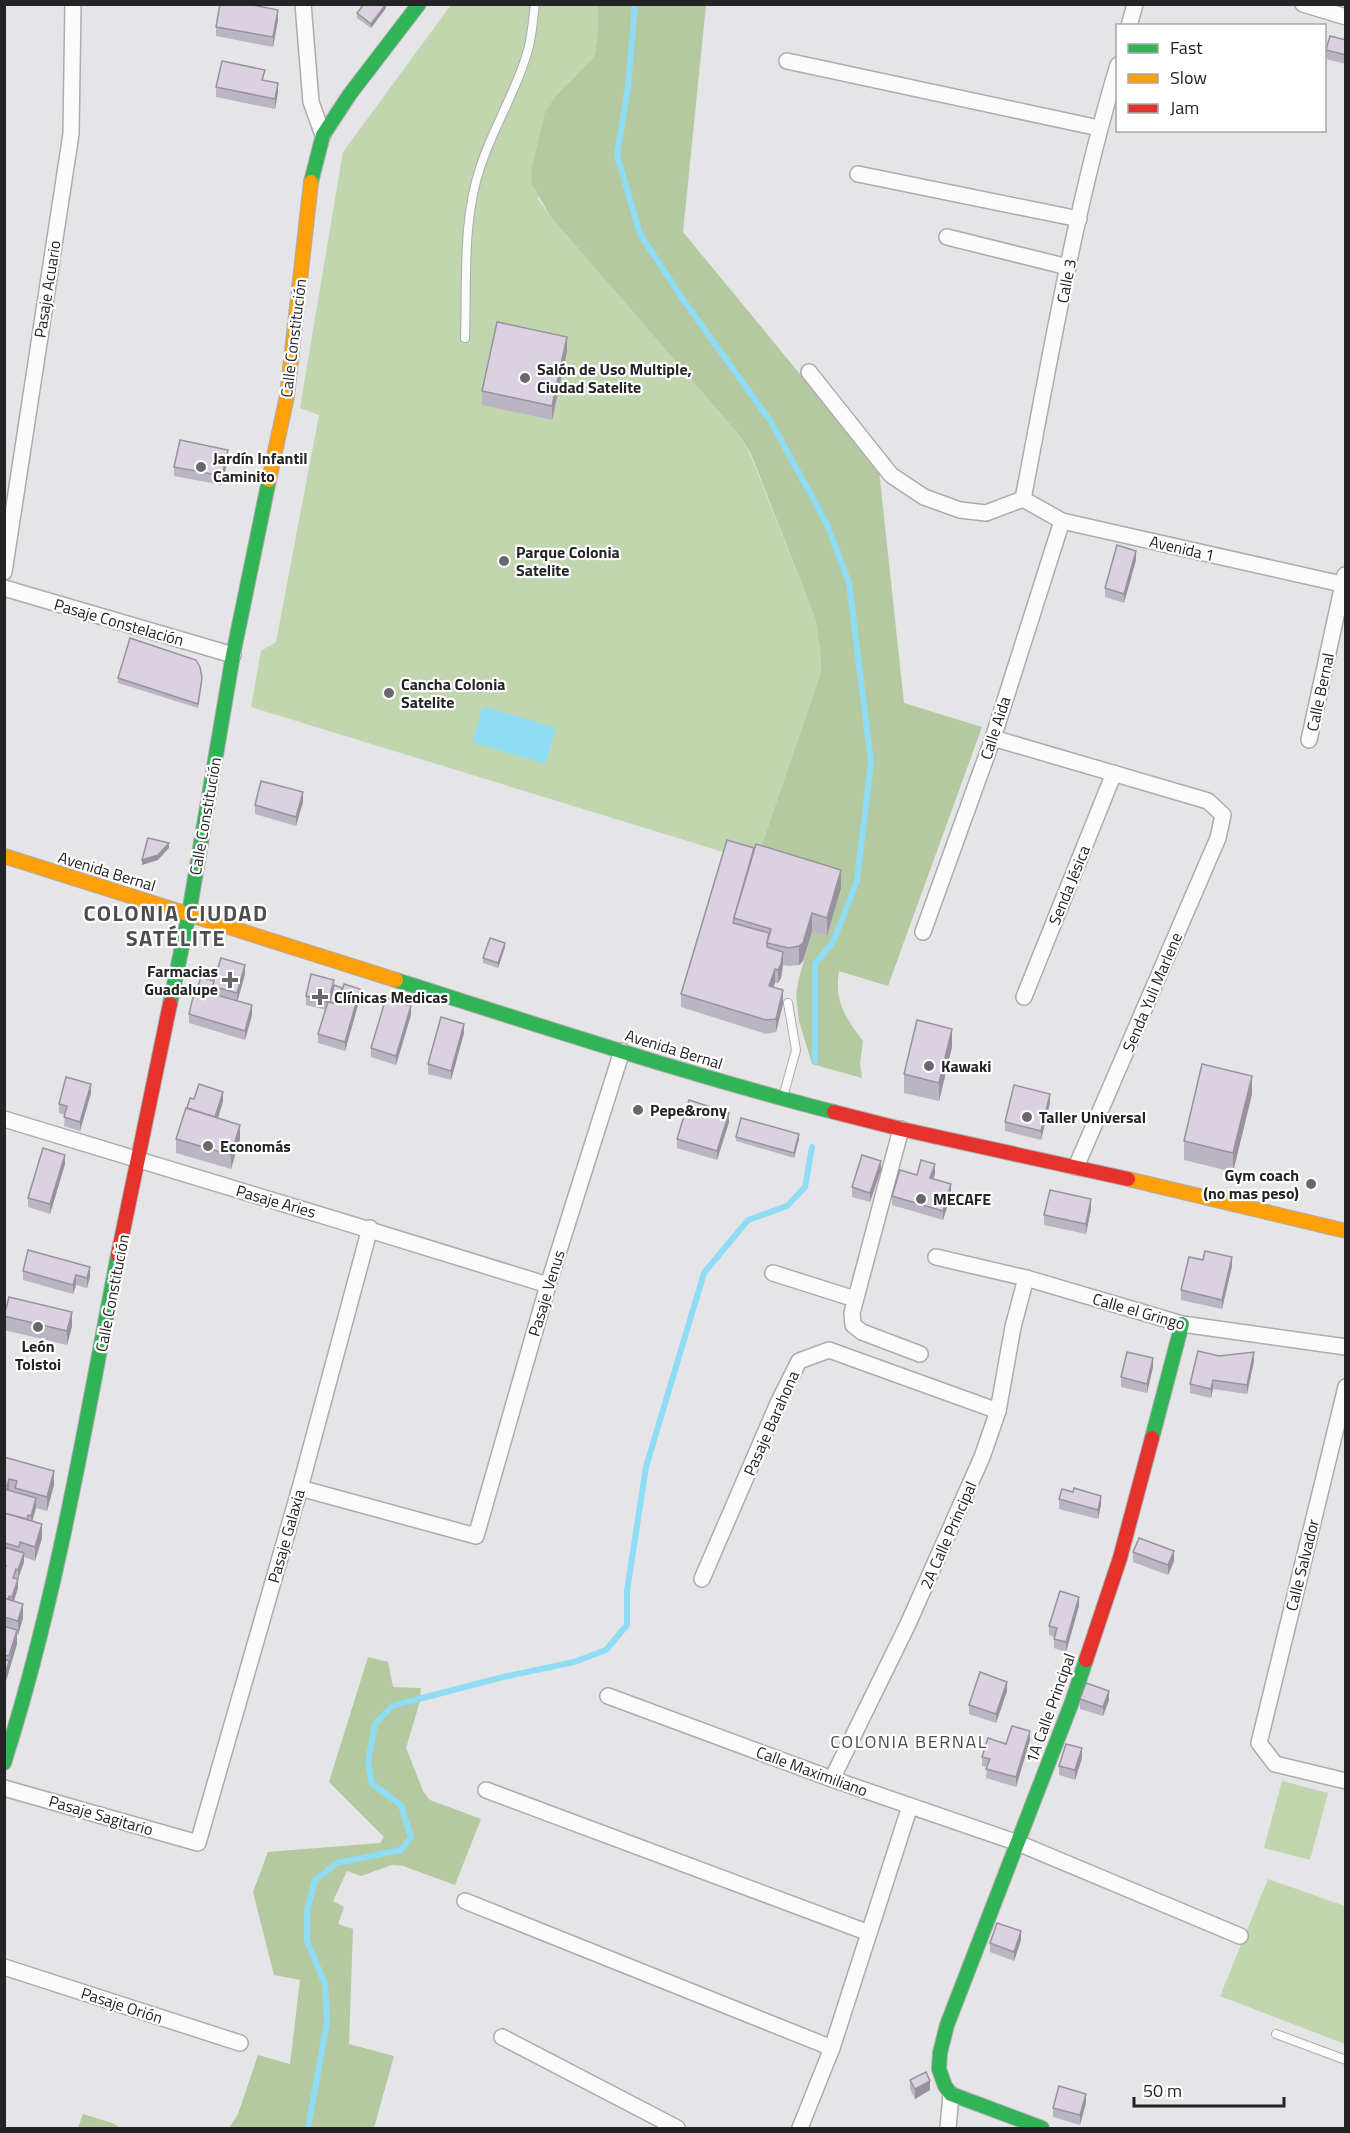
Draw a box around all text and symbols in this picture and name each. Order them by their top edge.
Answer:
legend [1116,24,1326,132]
text: Fast [1170,34,1203,61]
text: Slow [1170,64,1207,91]
text: Jam [1170,94,1199,121]
street label: Pasaje Acuario [27,239,67,339]
street label: Calle 3 [1050,257,1082,305]
street label: Calle Constitución [274,277,312,399]
place label: Salón de Uso Multiple, Ciudad Satelite [537,357,692,399]
marker: Salón de Uso Multiple, Ciudad Satelite [518,371,532,385]
place label: Jardín Infantil Caminito [213,446,308,488]
marker: Jardín Infantil Caminito [194,460,208,474]
street label: Avenida 1 [1147,529,1217,567]
place label: Parque Colonia Satelite [516,540,620,582]
marker: Parque Colonia Satelite [497,554,511,568]
street label: Pasaje Constelación [51,592,187,652]
street label: Calle Bernal [1300,651,1340,733]
place label: Cancha Colonia Satelite [401,672,505,714]
marker: Cancha Colonia Satelite [382,686,396,700]
street label: Calle Aida [974,693,1016,763]
street label: Calle Constitución [183,755,227,877]
street label: Senda Jésica [1042,842,1096,928]
street label: Avenida Bernal [55,845,159,897]
district label: COLONIA CIUDAD SATÉLITE [83,896,269,955]
street label: Senda Yuli Marlene [1116,929,1188,1055]
place label: Farmacias Guadalupe [144,959,218,1001]
marker: Farmacias Guadalupe [223,973,237,987]
place label: Clínicas Medicas [334,985,448,1009]
marker: Clínicas Medicas [311,988,329,1006]
street label: Avenida Bernal [622,1023,726,1075]
place label: Kawaki [941,1054,991,1078]
marker: Kawaki [922,1059,936,1073]
place label: Pepe&rony [650,1098,727,1122]
marker: Pepe&rony [631,1103,645,1117]
place label: Taller Universal [1039,1105,1146,1129]
marker: Taller Universal [1020,1110,1034,1124]
place label: Economás [220,1134,291,1158]
marker: Economás [201,1139,215,1153]
place label: Gym coach (no mas peso) [1203,1163,1299,1205]
marker: Gym coach (no mas peso) [1304,1177,1318,1191]
street label: Pasaje Aries [233,1178,319,1224]
place label: MECAFE [933,1187,991,1211]
marker: MECAFE [914,1192,928,1206]
street label: Calle Constitución [89,1232,135,1354]
street label: Pasaje Venus [521,1247,571,1339]
street label: Calle el Gringo [1090,1286,1188,1336]
marker: León Tolstoi [31,1320,45,1334]
place label: León Tolstoi [15,1334,61,1376]
street label: Pasaje Barahona [737,1366,805,1480]
street label: 2A Calle Principal [914,1477,982,1593]
street label: Pasaje Galaxia [261,1486,311,1586]
street label: Calle Salvador [1279,1516,1325,1614]
street label: 1A Calle Principal [1019,1650,1081,1766]
district label: COLONIA BERNAL [830,1728,988,1755]
street label: Calle Maximiliano [753,1740,871,1802]
street label: Pasaje Sagitario [46,1789,156,1841]
street label: Pasaje Orión [78,1981,166,2029]
scale bar [1134,2070,1284,2108]
text: 50 m [1143,2077,1182,2104]

